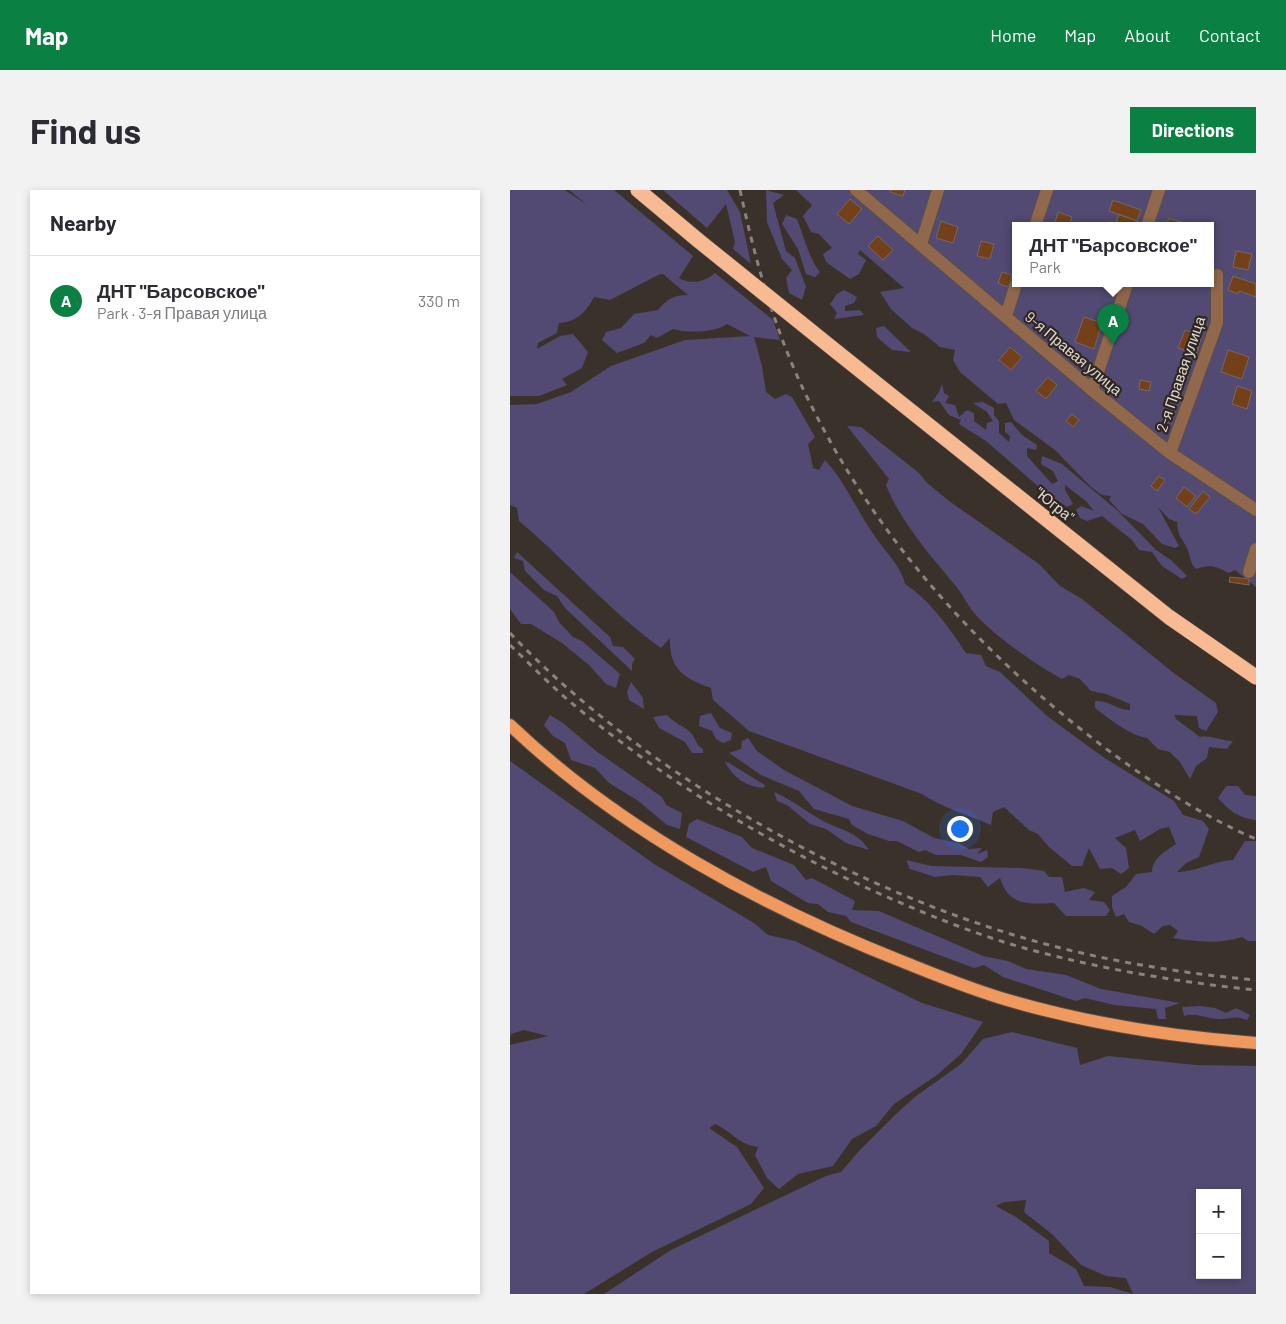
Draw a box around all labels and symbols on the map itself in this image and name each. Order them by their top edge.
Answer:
pin: A [1097,304,1129,345]
street label: 9-я Правая улица [1022,307,1127,399]
street label: 2-я Правая улица [1152,313,1208,434]
street label: "Югра" [1032,483,1078,525]
your location [947,816,973,842]

